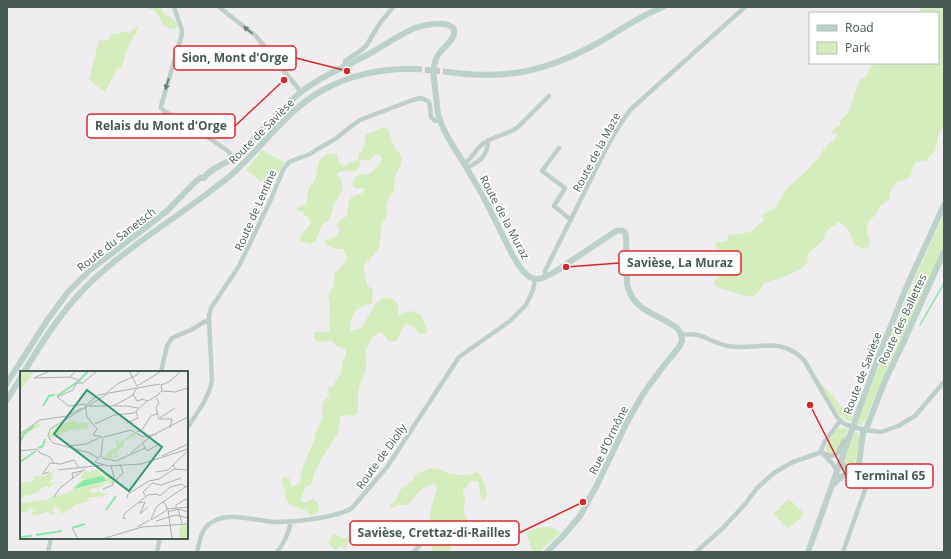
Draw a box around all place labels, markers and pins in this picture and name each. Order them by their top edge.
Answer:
callout: Sion, Mont d'Orge [174,46,296,70]
callout: Relais du Mont d'Orge [87,114,235,138]
callout: Savièse, La Muraz [619,251,741,275]
callout: Terminal 65 [846,464,933,488]
callout: Savièse, Crettaz-di-Railles [350,521,519,545]

